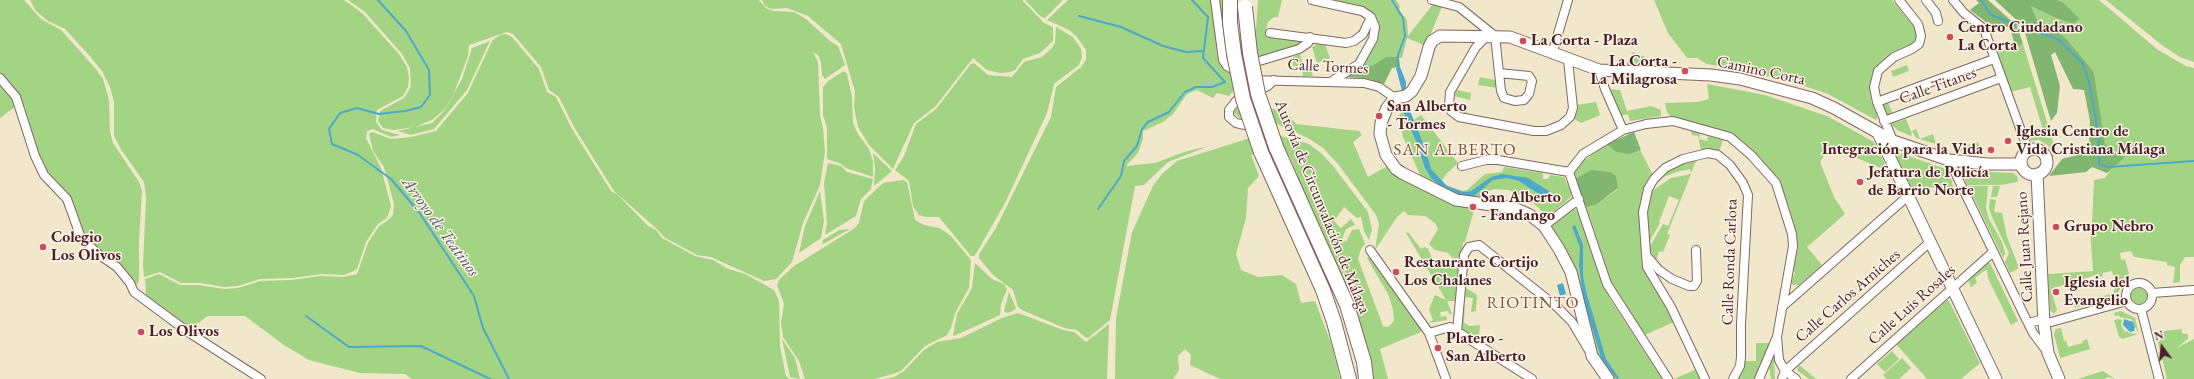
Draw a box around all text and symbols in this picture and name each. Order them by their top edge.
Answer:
place label: Centro Ciudadano La Corta [1958,18,2083,56]
place label: La Corta - Plaza [1531,31,1638,51]
marker: Centro Ciudadano La Corta [1945,32,1955,42]
marker: La Corta - Plaza [1518,36,1528,46]
place label: La Corta - La Milagrosa [1591,52,1677,90]
street label: Camino Corta [1715,52,1807,90]
street label: Calle Tormes [1287,55,1369,79]
street label: Calle Titanes [1897,63,1979,109]
marker: La Corta - La Milagrosa [1680,66,1690,76]
street label: Autovía de Circunvalación de Málaga [1270,97,1374,317]
place label: San Alberto - Tormes [1387,97,1467,135]
marker: San Alberto - Tormes [1374,111,1384,121]
place label: Iglesia Centro de Vida Cristiana Málaga [2016,122,2165,160]
marker: Iglesia Centro de Vida Cristiana Málaga [2003,136,2013,146]
district label: SAN ALBERTO [1393,140,1517,160]
place label: Integración para la Vida [1822,140,1983,160]
marker: Integración para la Vida [1986,145,1996,155]
place label: Jefatura de Policía de Barrio Norte [1868,163,1989,201]
water label: Arroyo de Teatinos [397,173,483,281]
marker: Jefatura de Policía de Barrio Norte [1855,177,1865,187]
place label: San Alberto - Fandango [1481,188,1561,226]
street label: Calle Juan Rejano [2013,191,2037,303]
street label: Calle Ronda Carlota [1718,198,1742,326]
marker: San Alberto - Fandango [1468,202,1478,212]
place label: Grupo Nebro [2064,217,2154,237]
marker: Grupo Nebro [2051,222,2061,232]
place label: Colegio Los Olivos [51,228,121,266]
marker: Colegio Los Olivos [38,242,48,252]
street label: Calle Carlos Arniches [1792,245,1904,347]
place label: Restaurante Cortijo Los Chalanes [1404,253,1538,291]
street label: Calle Luis Rosales [1864,261,1960,349]
marker: Restaurante Cortijo Los Chalanes [1391,267,1401,277]
place label: Iglesia del Evangelio [2064,273,2130,311]
marker: Iglesia del Evangelio [2051,287,2061,297]
district label: RIOTINTO [1486,293,1580,313]
place label: Los Olivos [149,322,219,342]
marker: Los Olivos [136,327,146,337]
north arrow [2142,327,2182,367]
text: N [2153,327,2165,343]
place label: Platero - San Alberto [1446,329,1526,367]
marker: Platero - San Alberto [1433,343,1443,353]

